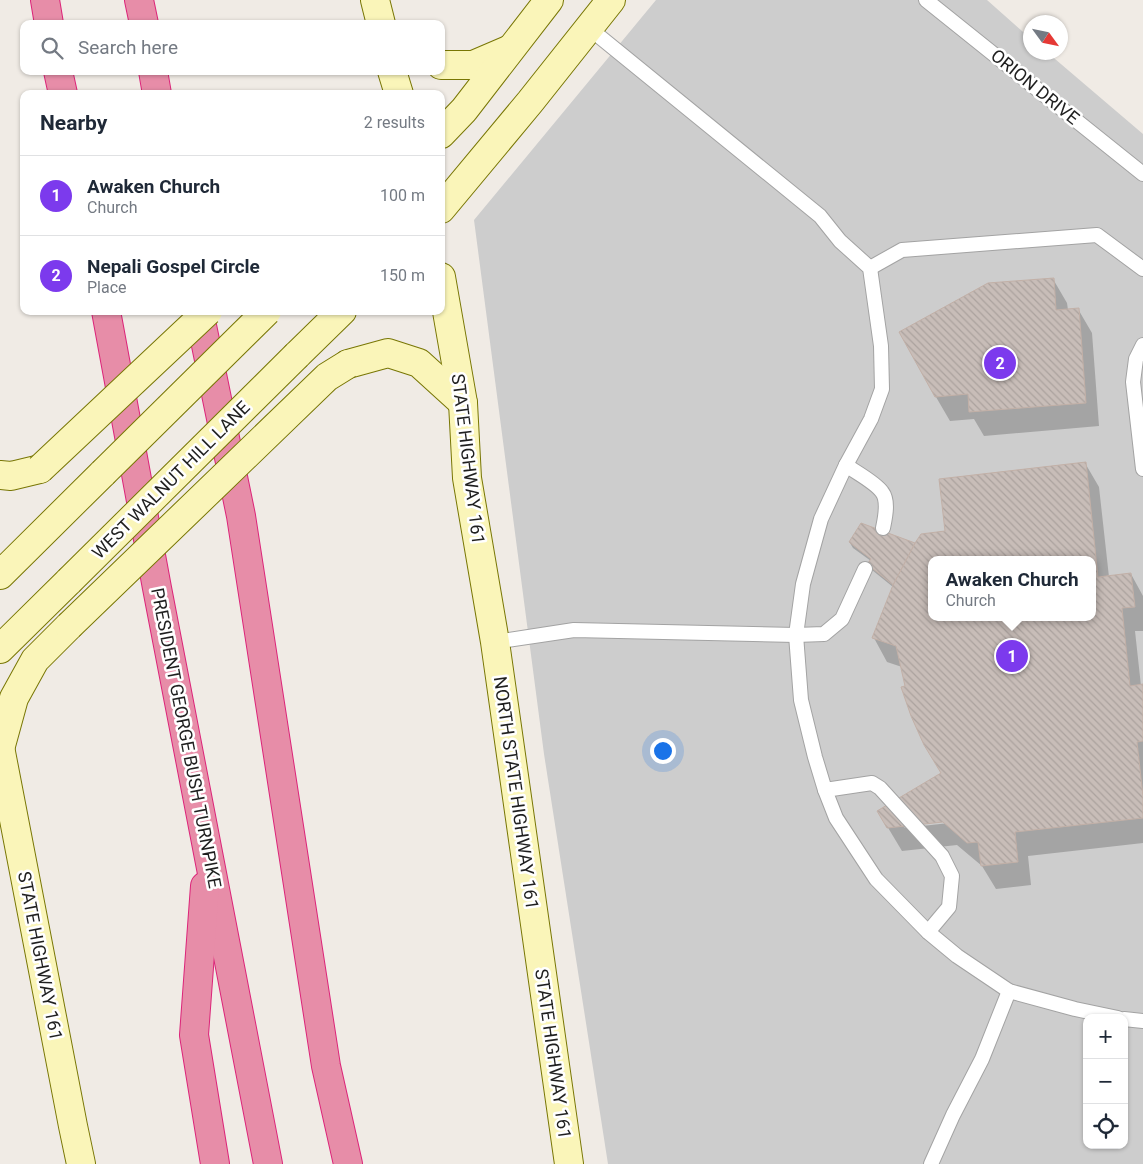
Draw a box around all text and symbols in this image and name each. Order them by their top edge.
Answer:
north arrow [1023,15,1068,60]
search box [20,20,445,75]
icon: search [38,34,66,62]
text: Search here [78,36,178,59]
street label: ORION DRIVE [987,45,1084,129]
text: Nearby [40,111,107,135]
text: 2 results [364,113,425,132]
text: Awaken Church [87,175,220,198]
text: 1 [51,186,61,205]
text: 100 m [380,186,425,205]
text: Church [87,198,138,217]
text: Nepali Gospel Circle [87,255,260,278]
text: 2 [51,266,61,285]
text: 150 m [380,266,425,285]
text: Place [87,278,127,297]
pin: 2 [984,344,1016,382]
street label: STATE HIGHWAY 161 [448,372,489,545]
street label: WEST WALNUT HILL LANE [87,396,254,563]
popup [928,556,1096,621]
text: Awaken Church [945,568,1079,591]
street label: PRESIDENT GEORGE BUSH TURNPIKE [147,586,226,890]
text: Church [945,591,996,610]
pin: 1 [996,637,1028,675]
street label: NORTH STATE HIGHWAY 161 [490,675,543,911]
your location [650,738,676,764]
street label: STATE HIGHWAY 161 [14,870,67,1042]
street label: STATE HIGHWAY 161 [531,967,576,1140]
map controls [1083,1014,1128,1149]
button: + [1083,1014,1128,1059]
button: − [1083,1059,1128,1104]
button: locate [1083,1104,1128,1149]

